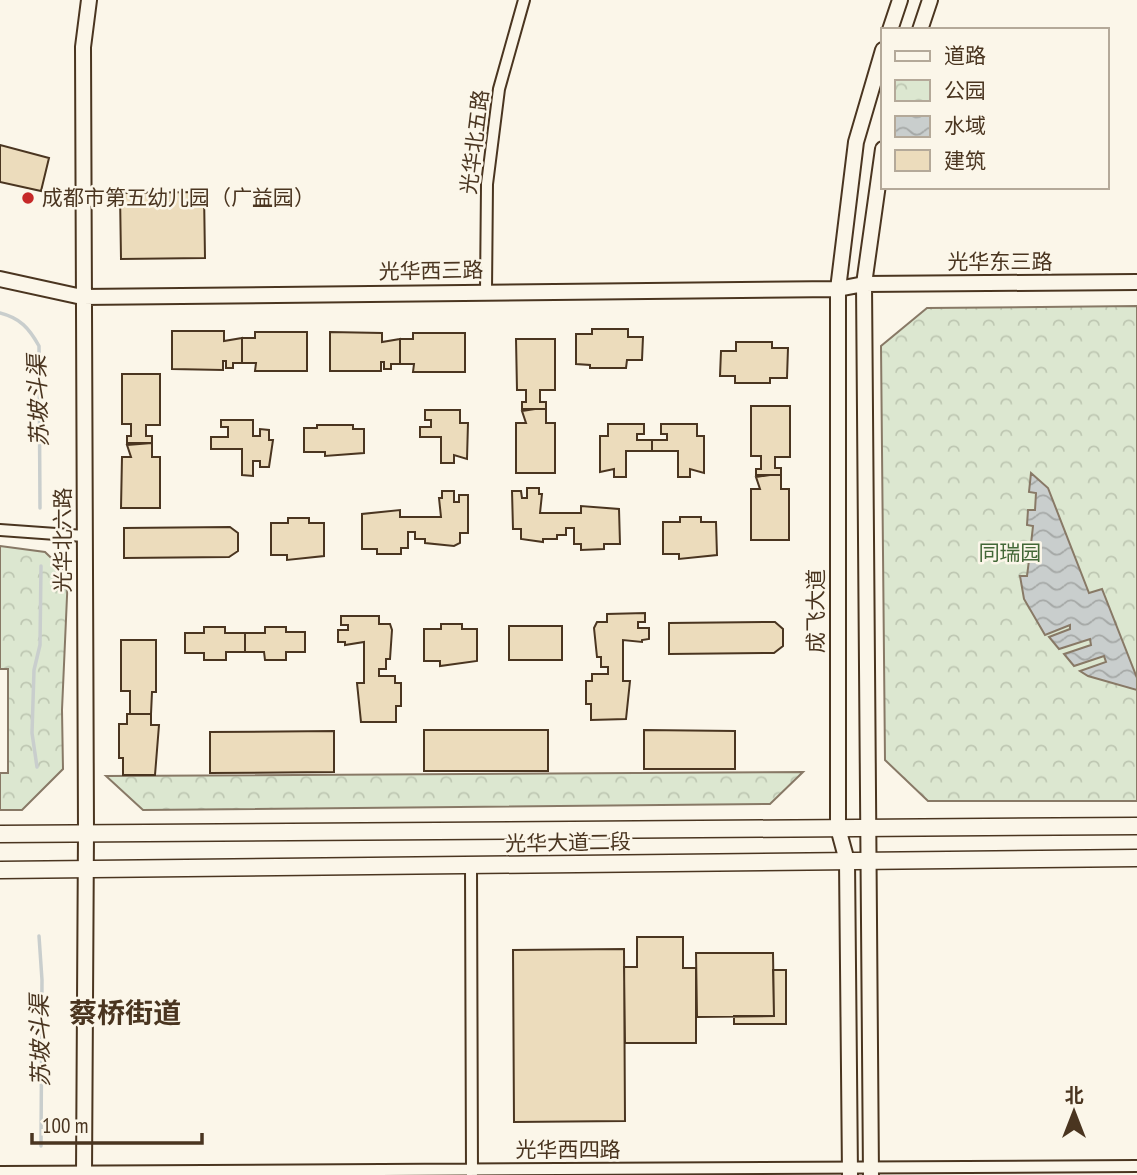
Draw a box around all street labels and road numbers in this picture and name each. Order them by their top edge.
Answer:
street label: 光华北五路 [455,88,494,196]
street label: 光华东三路 [948,248,1053,275]
street label: 光华西三路 [378,256,484,285]
street label: 光华北六路 [49,488,76,593]
street label: 成飞大道 [802,569,829,653]
street label: 光华大道二段 [505,828,631,857]
street label: 光华西四路 [516,1136,621,1163]

